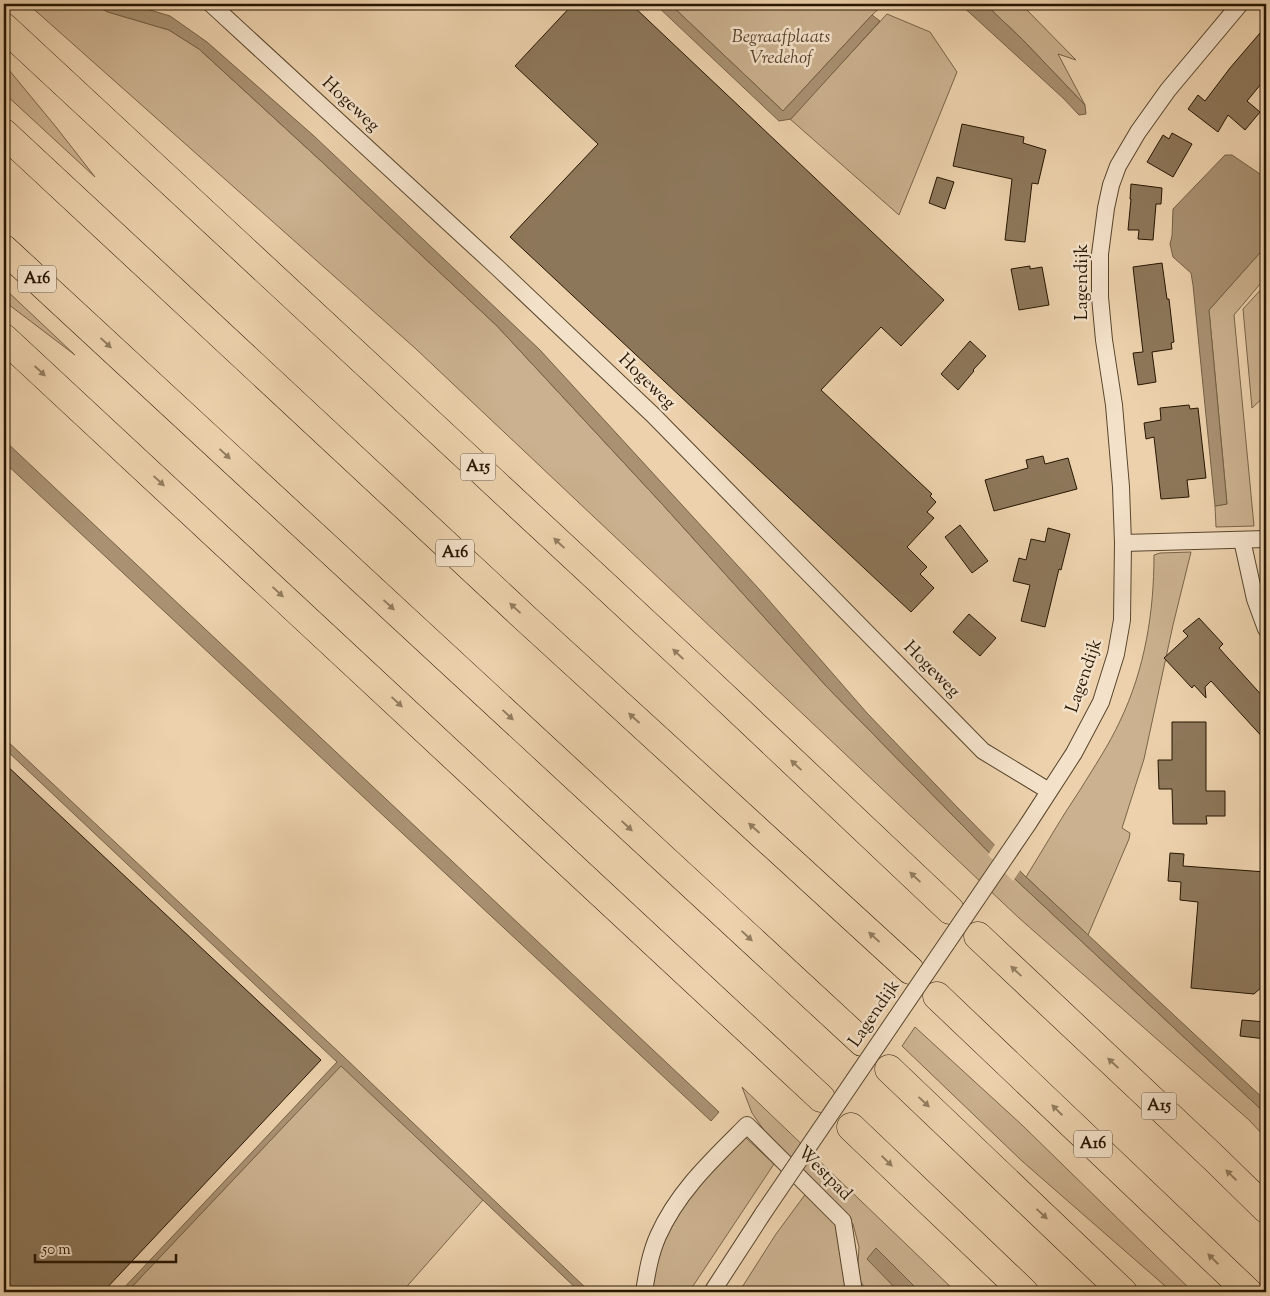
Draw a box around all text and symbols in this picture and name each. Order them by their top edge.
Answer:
park label: Begraafplaats Vredehof [732,25,830,72]
street label: Hogeweg [315,71,385,139]
street label: Lagendijk [1070,244,1096,320]
road number: A16 [18,266,56,292]
one-way arrow [99,337,111,349]
street label: Hogeweg [611,348,681,416]
one-way arrow [33,365,45,377]
one-way arrow [219,448,232,459]
road number: A15 [460,454,496,481]
one-way arrow [152,475,164,487]
one-way arrow [554,537,566,549]
road number: A16 [436,540,474,566]
one-way arrow [272,586,284,598]
one-way arrow [382,599,394,611]
one-way arrow [509,602,521,614]
street label: Lagendijk [1060,635,1110,716]
street label: Hogeweg [897,636,965,704]
one-way arrow [673,648,685,660]
one-way arrow [391,696,403,708]
one-way arrow [502,709,514,721]
one-way arrow [629,712,641,724]
one-way arrow [791,759,803,771]
one-way arrow [621,820,634,831]
one-way arrow [749,822,761,834]
one-way arrow [909,871,921,883]
one-way arrow [740,930,752,942]
one-way arrow [867,932,880,943]
one-way arrow [1010,965,1022,977]
street label: Lagendijk [843,975,907,1053]
one-way arrow [1108,1057,1120,1069]
road number: A15 [1142,1092,1176,1120]
one-way arrow [918,1096,930,1108]
one-way arrow [1052,1104,1064,1116]
road number: A16 [1074,1130,1112,1158]
street label: Westpad [791,1141,857,1207]
one-way arrow [880,1154,892,1166]
one-way arrow [1226,1169,1238,1181]
one-way arrow [1036,1208,1048,1220]
scale bar [35,1231,176,1263]
text: 50 m [41,1240,71,1261]
one-way arrow [1207,1253,1219,1265]

